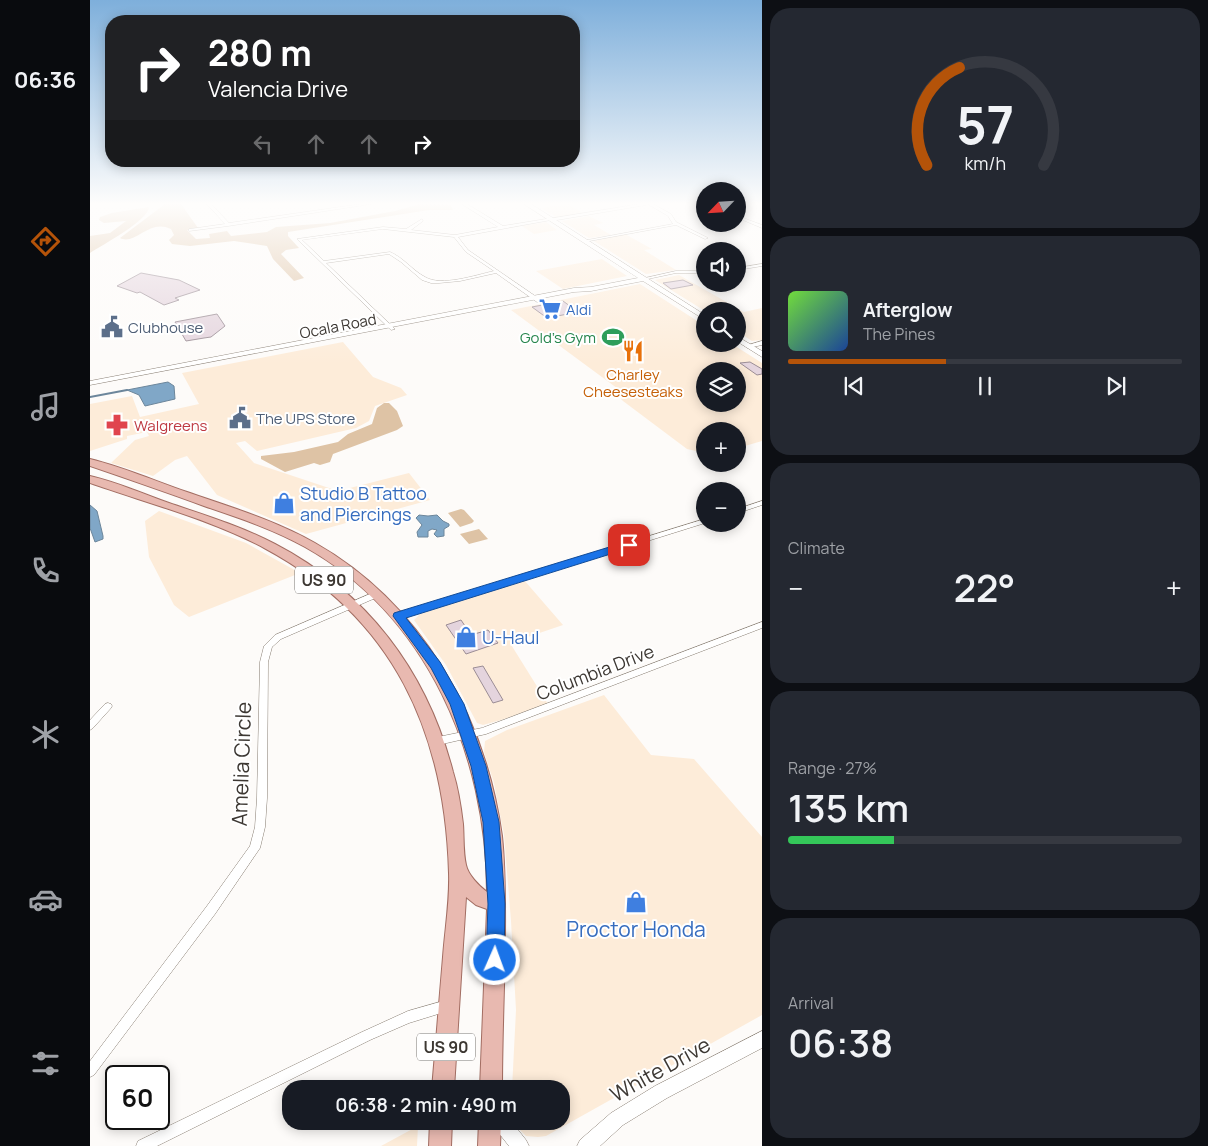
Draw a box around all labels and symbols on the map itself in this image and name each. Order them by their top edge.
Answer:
north arrow [696,182,746,232]
supermarket icon: Aldi [537,296,563,322]
place label: Aldi [566,299,591,320]
street label: Ocala Road [298,308,378,344]
public building icon: Clubhouse [99,314,125,340]
place label: Clubhouse [128,317,204,338]
sports icon: Gold's Gym [600,324,626,350]
place label: Gold's Gym [520,327,596,348]
restaurant icon: Charley Cheesesteaks [620,338,646,364]
place label: Charley Cheesesteaks [583,364,683,402]
public building icon: The UPS Store [227,405,253,431]
place label: The UPS Store [256,408,356,429]
pharmacy icon: Walgreens [104,412,130,438]
place label: Walgreens [134,415,208,436]
place label: Studio B Tattoo and Piercings [300,481,427,526]
shop icon: Studio B Tattoo and Piercings [271,490,297,516]
pin [608,524,650,566]
road number: US 90 [295,566,353,594]
shop icon: U-Haul [453,624,479,650]
place label: U-Haul [482,625,539,649]
street label: Columbia Drive [533,639,657,705]
street label: Amelia Circle [225,701,257,827]
shop icon: Proctor Honda [623,889,649,915]
place label: Proctor Honda [566,915,706,943]
position arrow [468,933,520,985]
street label: White Drive [605,1030,715,1108]
road number: US 90 [417,1034,475,1060]
speed limit sign: 60 [105,1065,170,1130]

